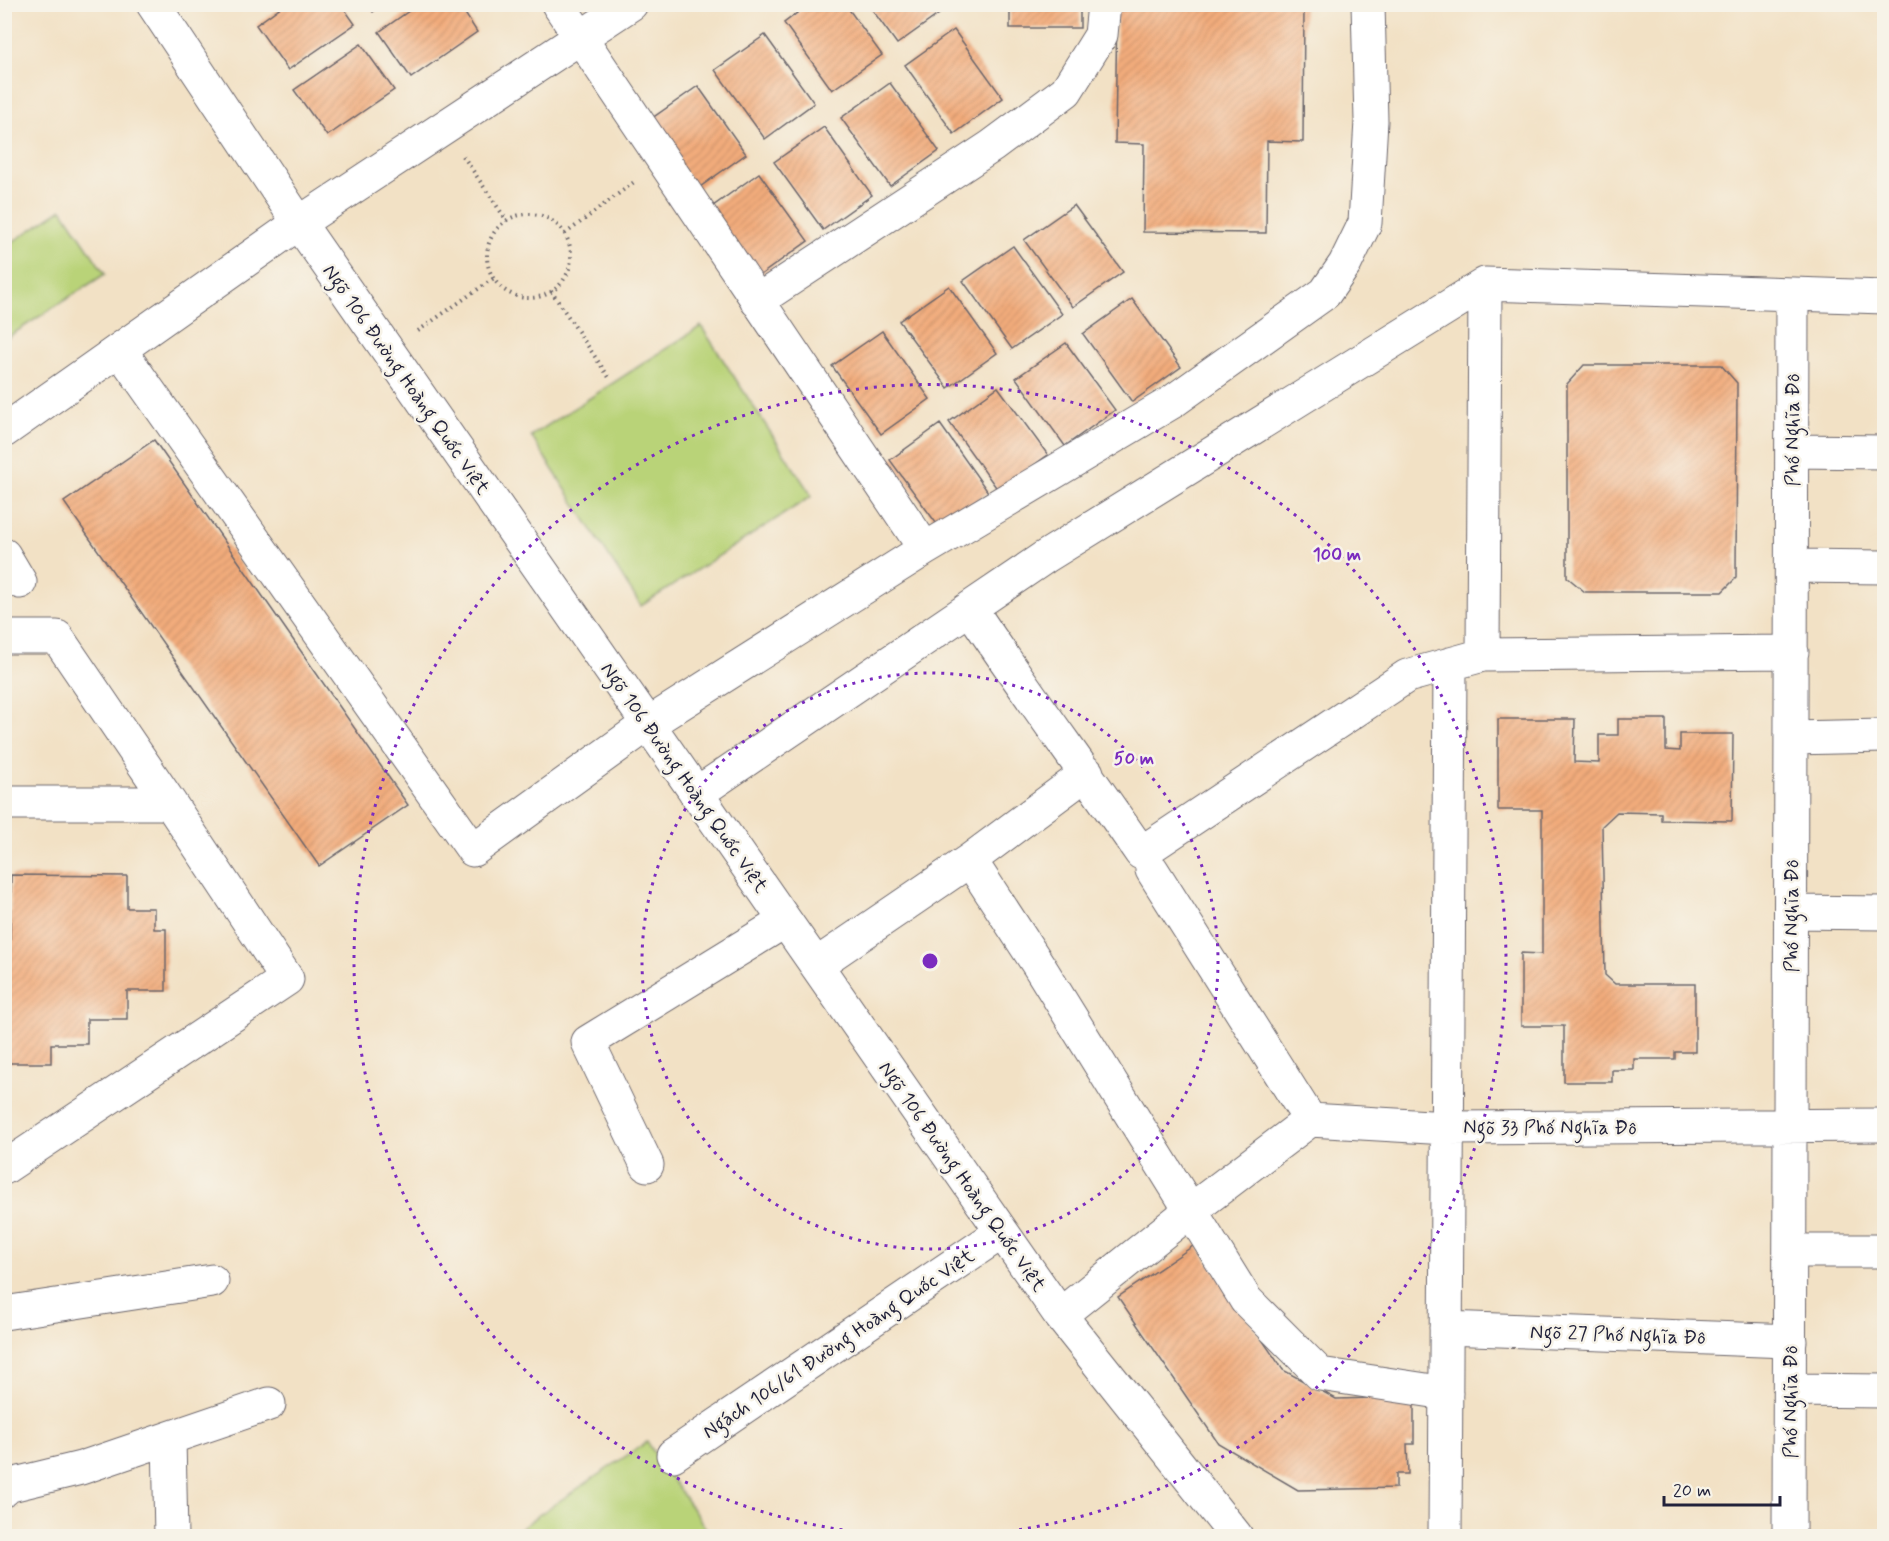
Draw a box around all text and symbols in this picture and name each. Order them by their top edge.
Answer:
street label: Ngõ 106 Đường Hoàng Quốc Việt [314,259,496,502]
street label: Phố Nghĩa Đô [1780,373,1809,487]
text: 100 m [1313,543,1361,567]
street label: Ngõ 106 Đường Hoàng Quốc Việt [592,657,774,900]
text: 50 m [1114,747,1154,771]
street label: Phố Nghĩa Đô [1779,859,1808,973]
centre of rings [920,951,940,971]
street label: Ngõ 106 Đường Hoàng Quốc Việt [870,1056,1052,1299]
street label: Ngõ 33 Phố Nghĩa Đô [1463,1115,1637,1144]
street label: Ngách 106/61 Đường Hoàng Quốc Việt [698,1243,981,1447]
street label: Ngõ 27 Phố Nghĩa Đô [1530,1319,1706,1354]
street label: Phố Nghĩa Đô [1778,1345,1807,1459]
scale bar [1664,1469,1780,1507]
text: 20 m [1673,1479,1711,1503]

